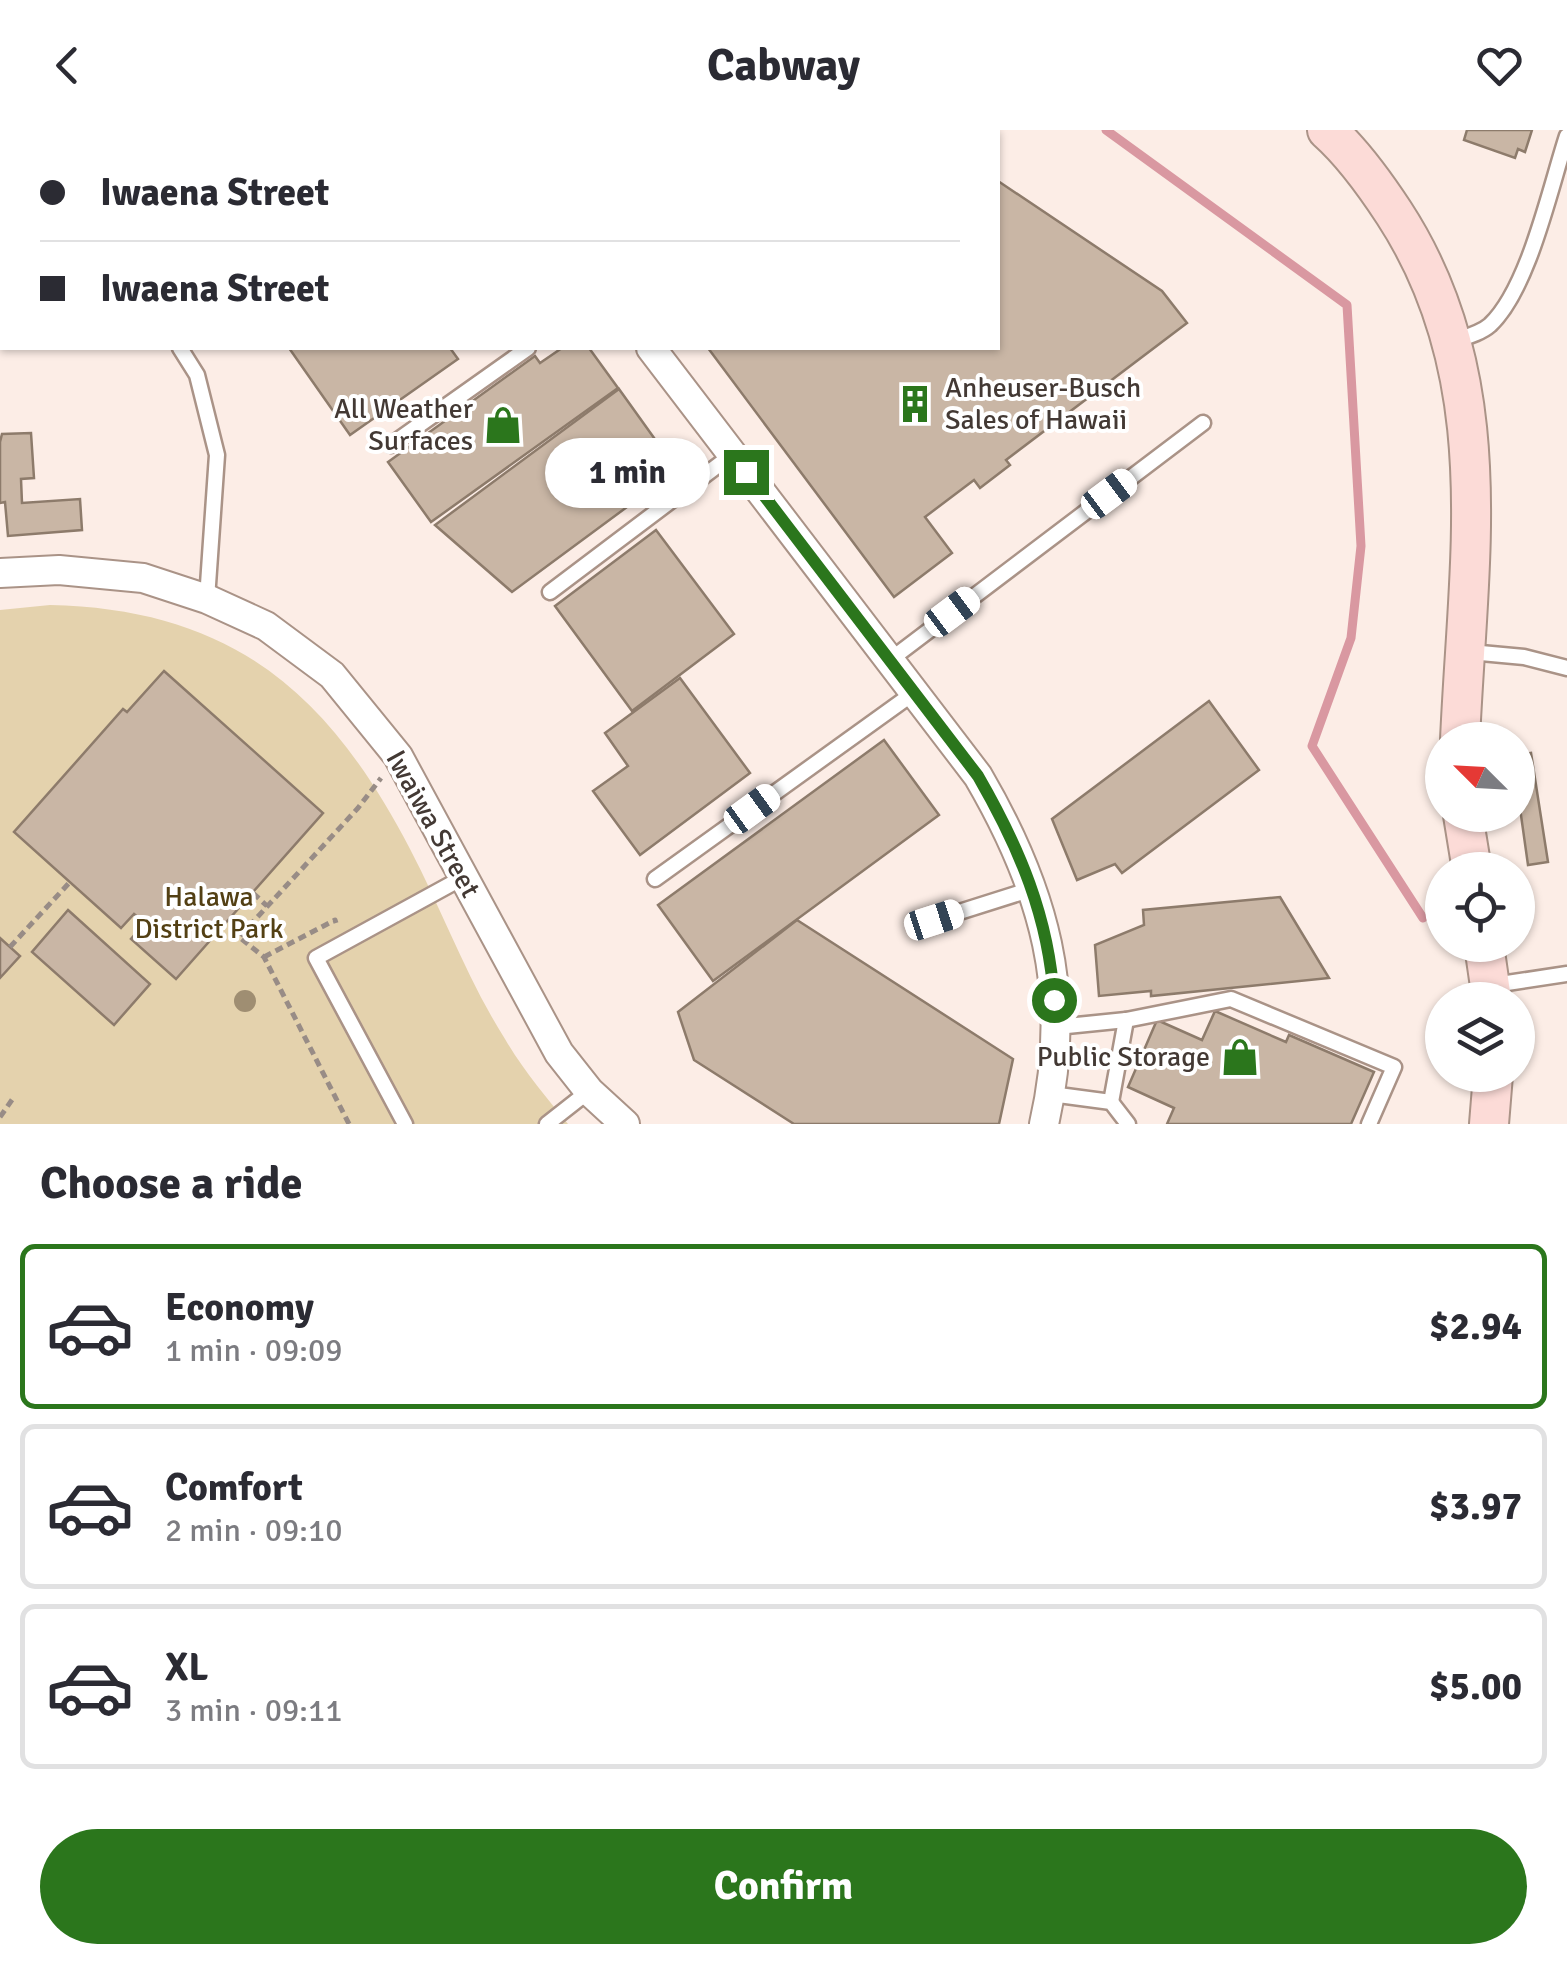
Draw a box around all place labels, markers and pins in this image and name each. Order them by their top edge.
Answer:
place label: Anheuser-Busch Sales of Hawaii [945,371,1141,437]
building icon: Anheuser-Busch Sales of Hawaii [894,383,936,425]
place label: All Weather Surfaces [334,392,474,458]
shop icon: All Weather Surfaces [482,404,524,446]
shop icon: Public Storage [1219,1036,1261,1078]
place label: Public Storage [1037,1040,1210,1074]

